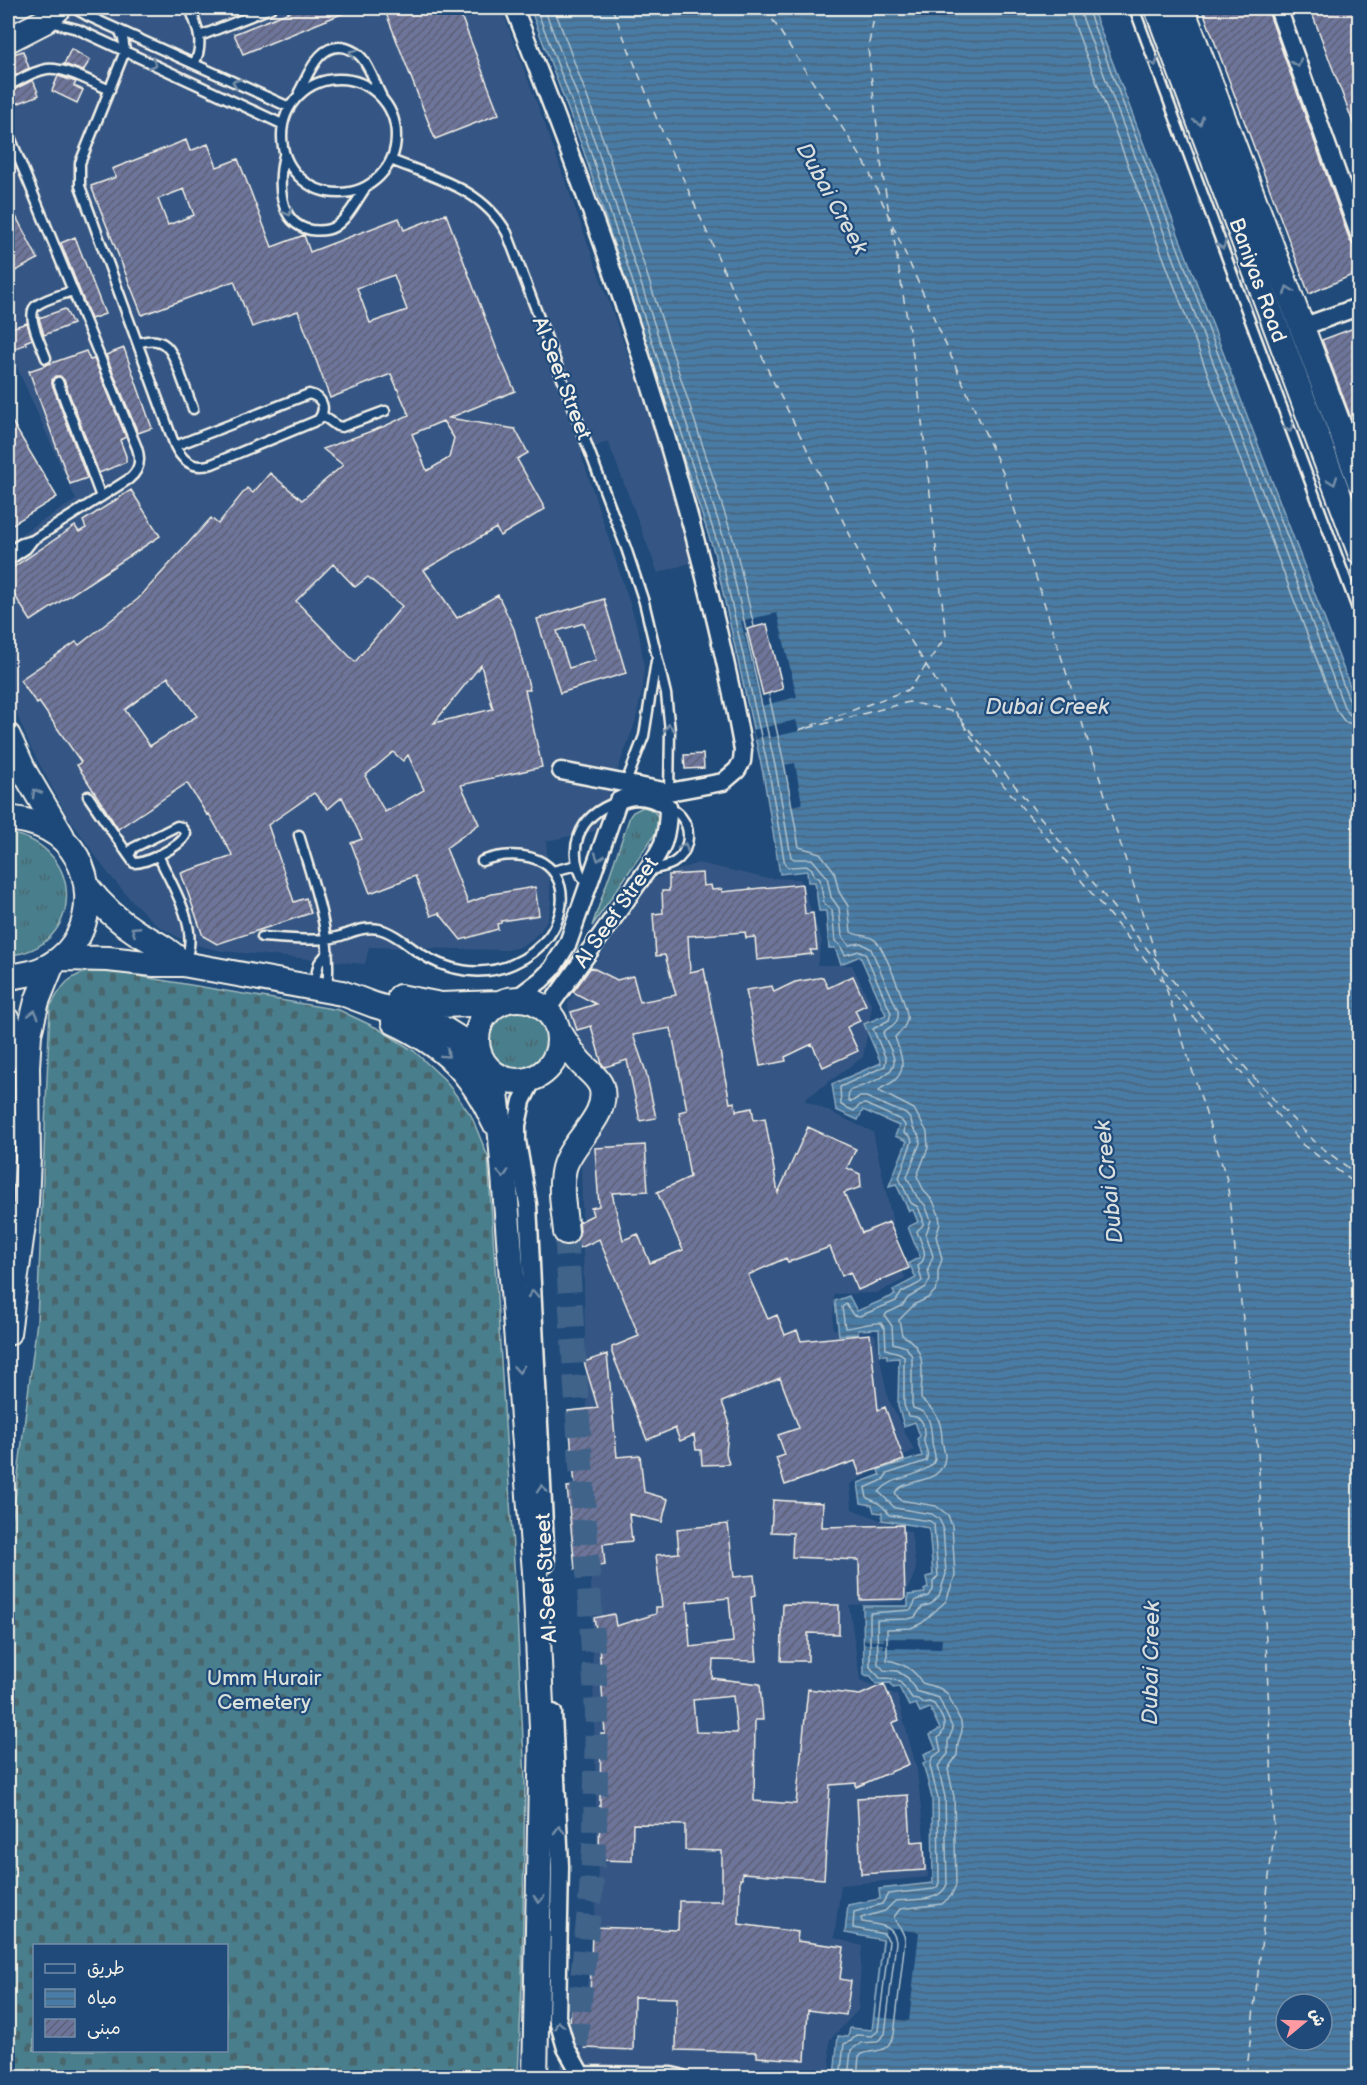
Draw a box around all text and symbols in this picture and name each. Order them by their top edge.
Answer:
one-way arrow [349,49,359,60]
one-way arrow [1147,56,1159,67]
one-way arrow [146,57,157,69]
one-way arrow [1290,57,1303,67]
one-way arrow [231,78,242,90]
one-way arrow [1192,115,1204,126]
water label: Dubai Creek [790,138,874,260]
one-way arrow [281,206,292,216]
street label: Baniyas Road [1223,214,1292,346]
one-way arrow [1214,239,1227,250]
one-way arrow [1282,285,1295,296]
street label: Al Seef Street [527,313,597,444]
one-way arrow [1282,422,1295,433]
one-way arrow [1326,475,1338,486]
water label: Dubai Creek [985,694,1110,721]
one-way arrow [663,723,676,732]
one-way arrow [32,789,43,799]
one-way arrow [677,842,690,853]
one-way arrow [594,851,606,862]
street label: Al Seef Street [569,852,664,973]
one-way arrow [131,927,142,938]
one-way arrow [26,1010,39,1020]
one-way arrow [440,1047,450,1058]
water label: Dubai Creek [1089,1118,1129,1245]
one-way arrow [497,1170,510,1179]
one-way arrow [526,1289,539,1298]
one-way arrow [512,1364,525,1373]
one-way arrow [536,1484,549,1493]
street label: Al Seef Street [531,1512,562,1643]
water label: Dubai Creek [1137,1600,1166,1725]
park label: Umm Hurair Cemetery [207,1666,322,1715]
one-way arrow [552,1826,565,1835]
one-way arrow [533,1894,546,1903]
legend [33,1944,228,2052]
text: طريق [87,1958,125,1979]
text: مياه [87,1988,117,2009]
north arrow [1274,1992,1334,2052]
text: ش [1305,2006,1329,2029]
text: مبنى [87,2018,121,2039]
one-way arrow [553,2020,566,2030]

